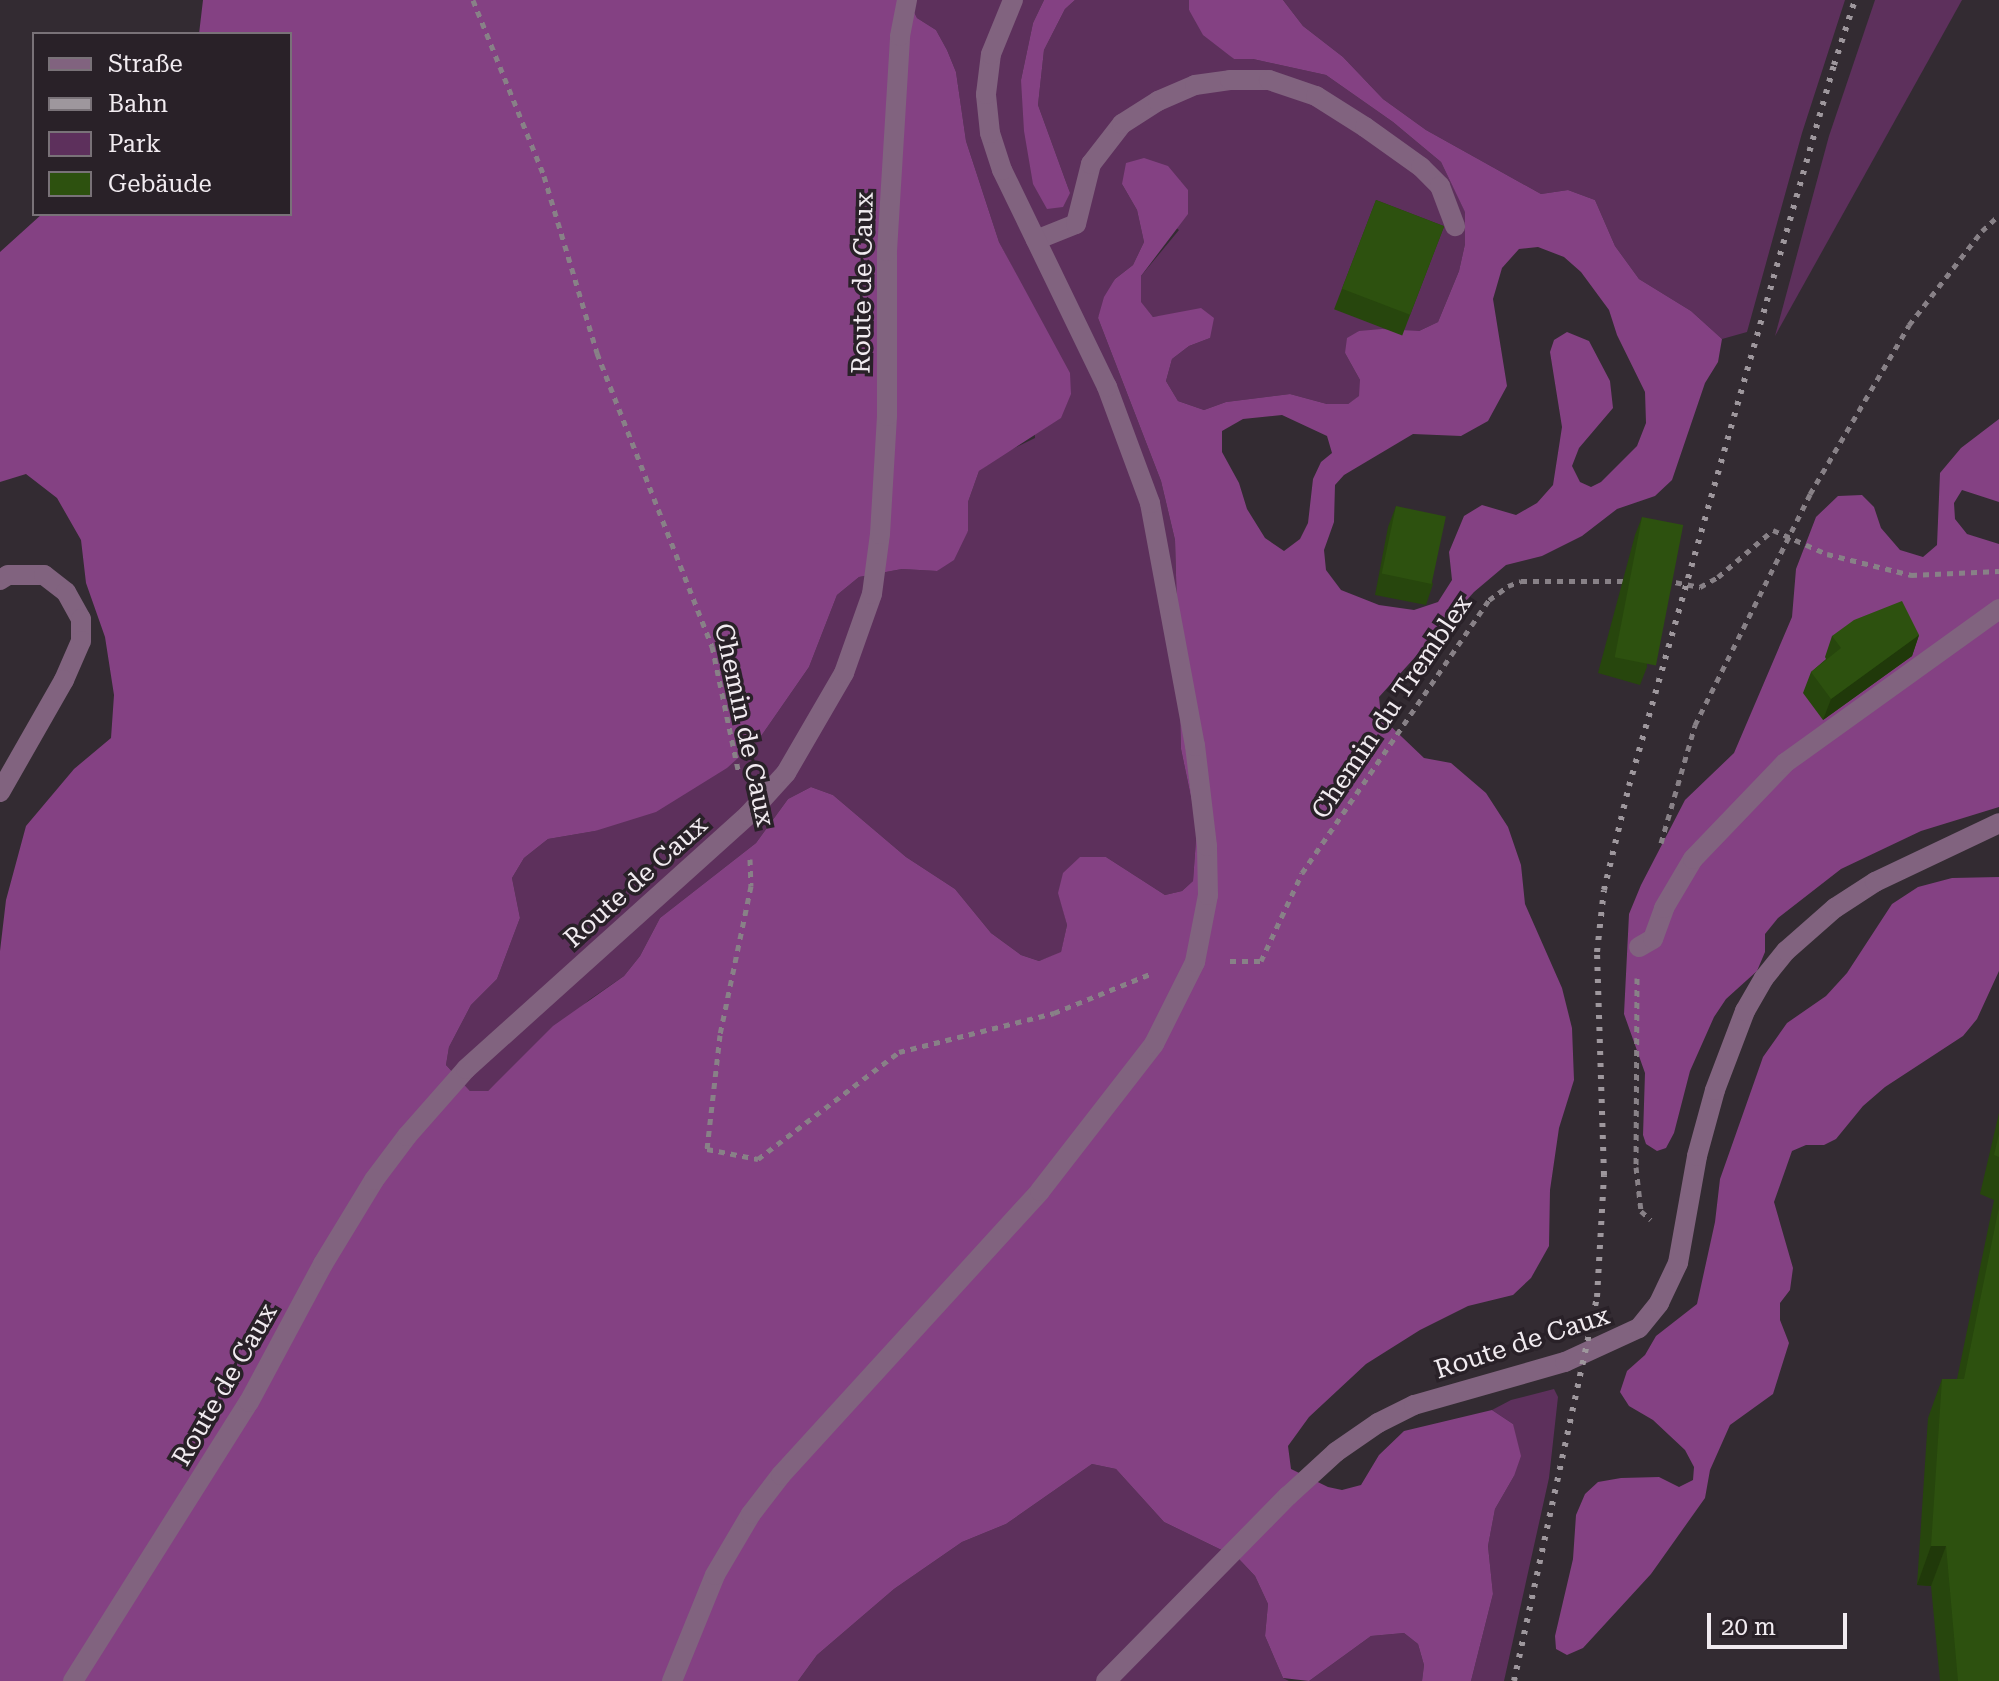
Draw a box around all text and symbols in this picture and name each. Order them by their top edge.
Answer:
legend [32,32,292,216]
text: Straße [108,50,183,78]
text: Bahn [108,90,168,118]
text: Park [108,130,161,158]
text: Gebäude [108,170,212,198]
street label: Route de Caux [846,192,880,374]
street label: Chemin du Tremblex [1305,589,1479,825]
street label: Chemin de Caux [707,621,781,829]
street label: Route de Caux [558,810,714,954]
street label: Route de Caux [166,1299,284,1471]
street label: Route de Caux [1431,1300,1613,1386]
scale bar [1711,1597,1851,1647]
text: 20 m [1721,1613,1776,1641]

